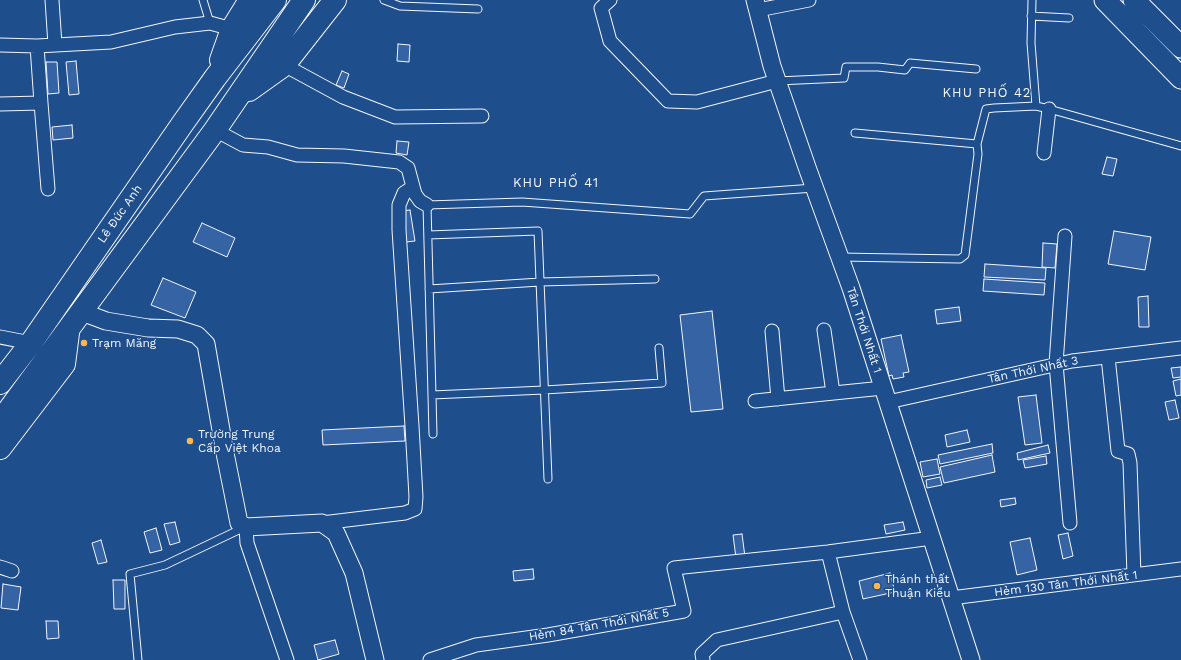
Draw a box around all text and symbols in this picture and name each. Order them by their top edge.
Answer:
district label: KHU PHỐ 42 [943,85,1031,101]
district label: KHU PHỐ 41 [513,175,599,191]
street label: Lê Đức Anh [95,182,145,246]
street label: Tân Thới Nhất 1 [843,285,885,375]
place label: Trạm Măng [92,336,156,350]
marker: Trạm Măng [79,338,89,348]
street label: Tân Thới Nhất 3 [986,353,1080,387]
place label: Trường Trung Cấp Việt Khoa [198,427,281,455]
marker: Trường Trung Cấp Việt Khoa [185,436,195,446]
street label: Hẻm 130 Tân Thới Nhất 1 [994,568,1138,600]
place label: Thánh thất Thuận Kiều [885,572,951,600]
marker: Thánh thất Thuận Kiều [872,581,882,591]
street label: Hẻm 84 Tân Thới Nhất 5 [528,606,670,644]

